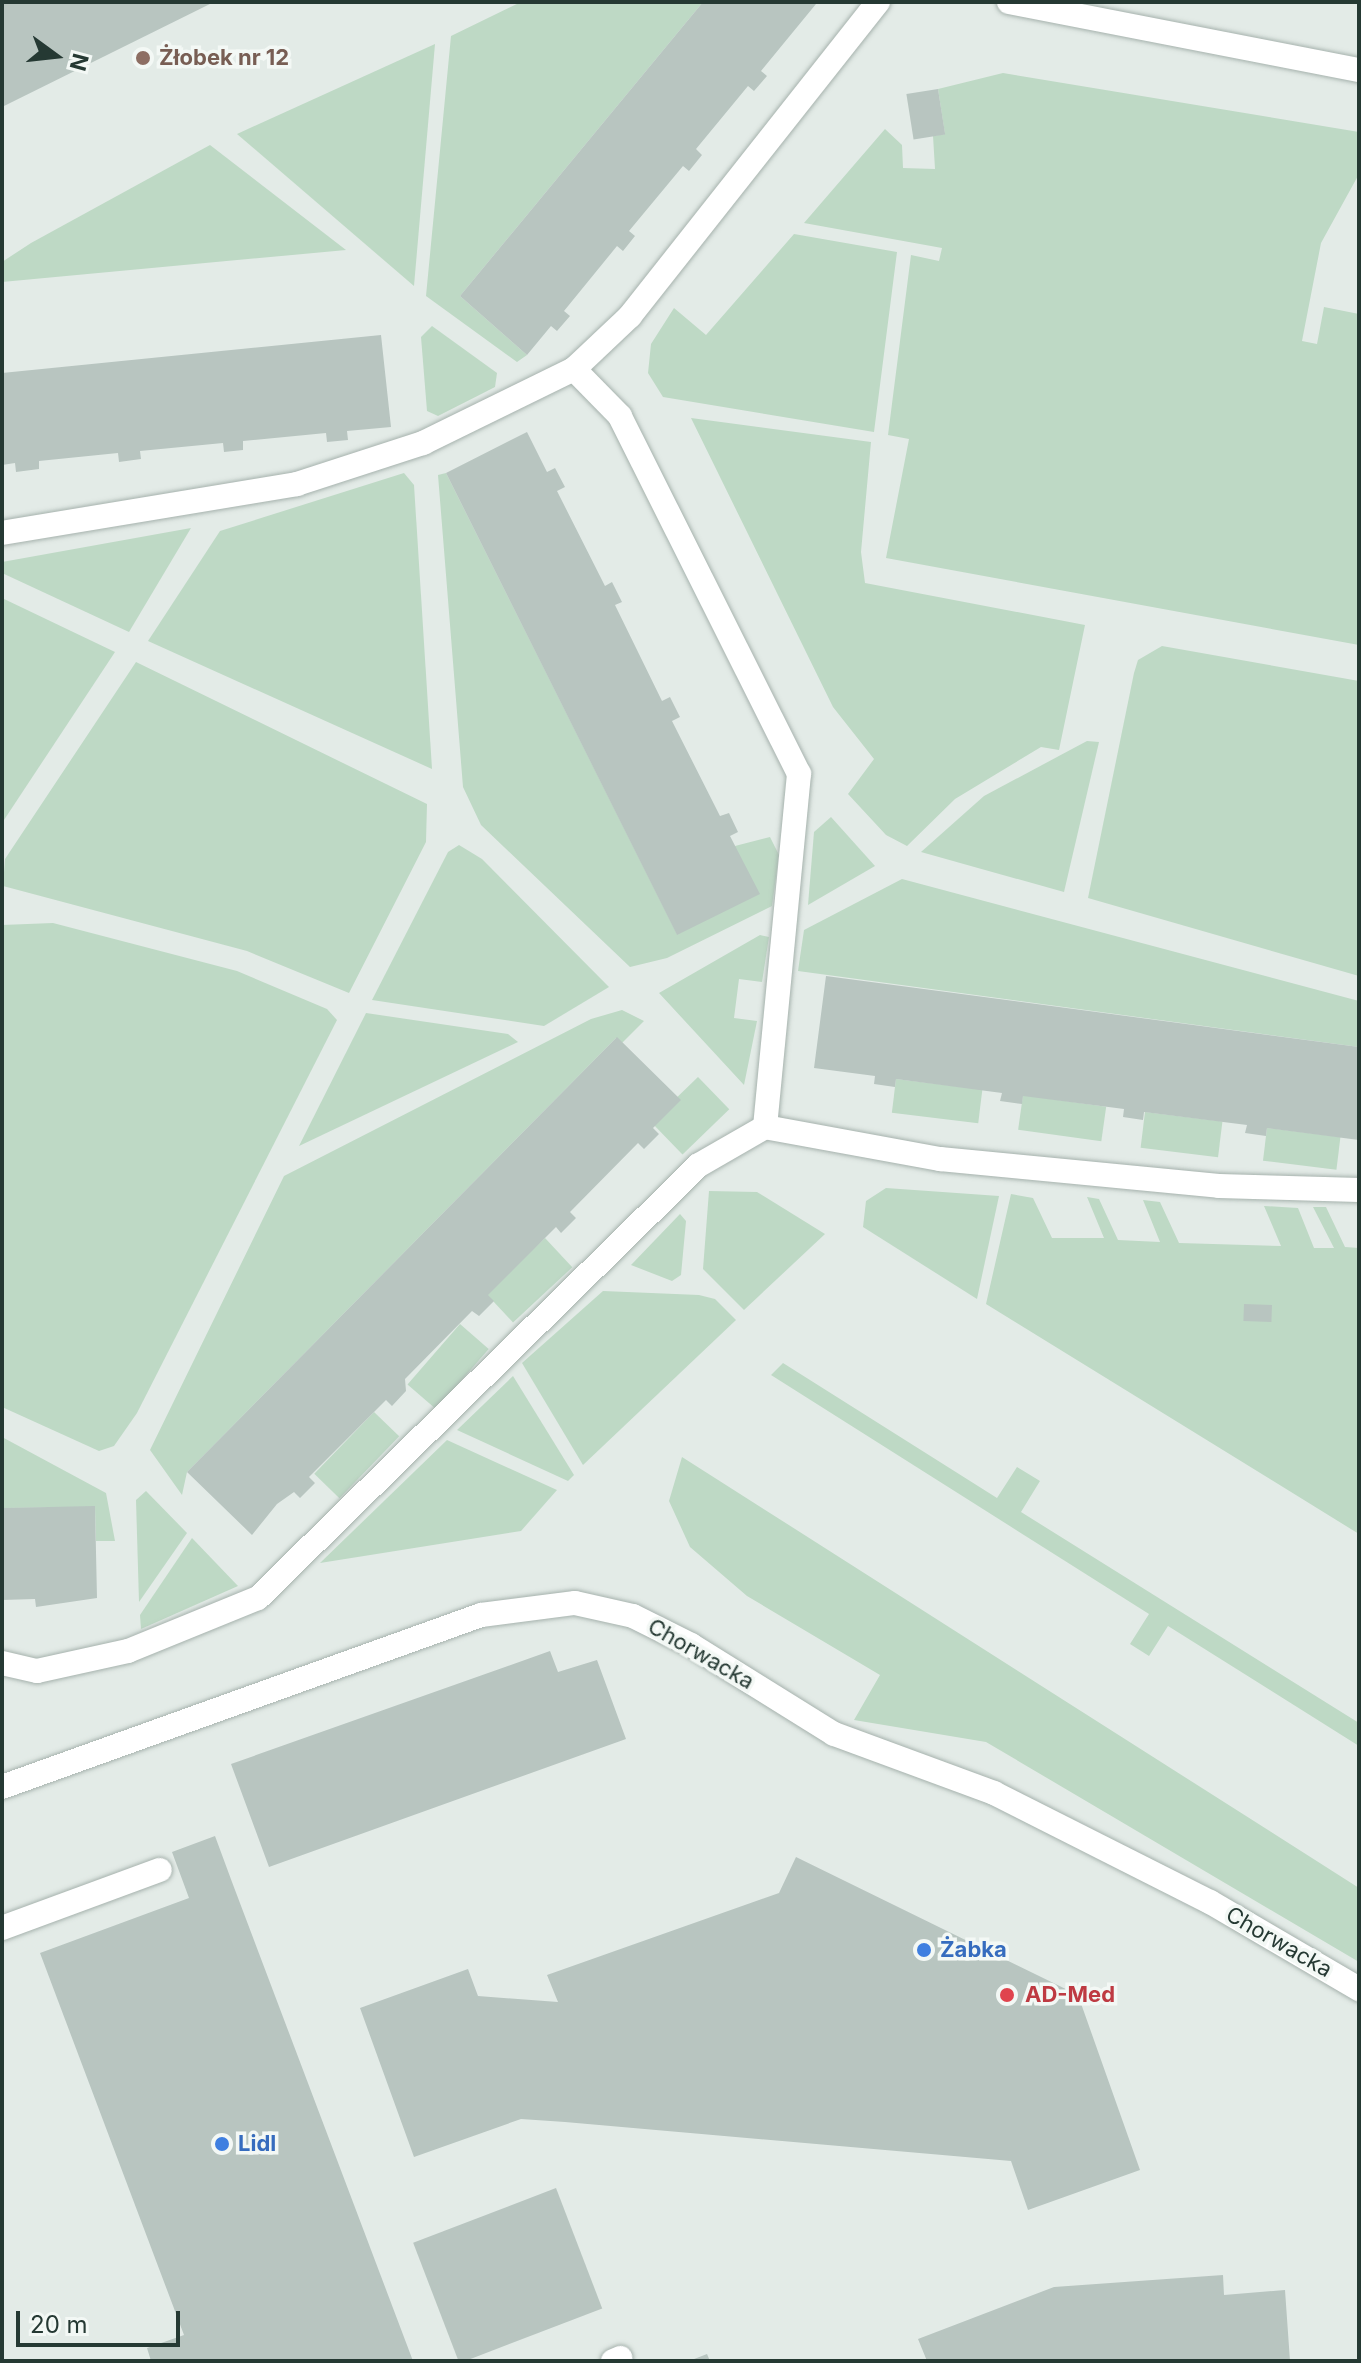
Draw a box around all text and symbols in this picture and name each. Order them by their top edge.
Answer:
north arrow [16,16,96,96]
place label: Żłobek nr 12 [159,45,289,71]
marker: Żłobek nr 12 [134,49,152,67]
text: N [64,51,94,74]
street label: Chorwacka [643,1613,759,1695]
street label: Chorwacka [1221,1901,1337,1983]
place label: Żabka [940,1937,1007,1963]
marker: Żabka [915,1941,933,1959]
place label: AD-Med [1025,1982,1115,2008]
marker: AD-Med [996,1984,1018,2006]
place label: Lidl [238,2131,276,2157]
marker: Lidl [213,2135,231,2153]
scale bar [20,2295,184,2345]
text: 20 m [30,2310,88,2339]

